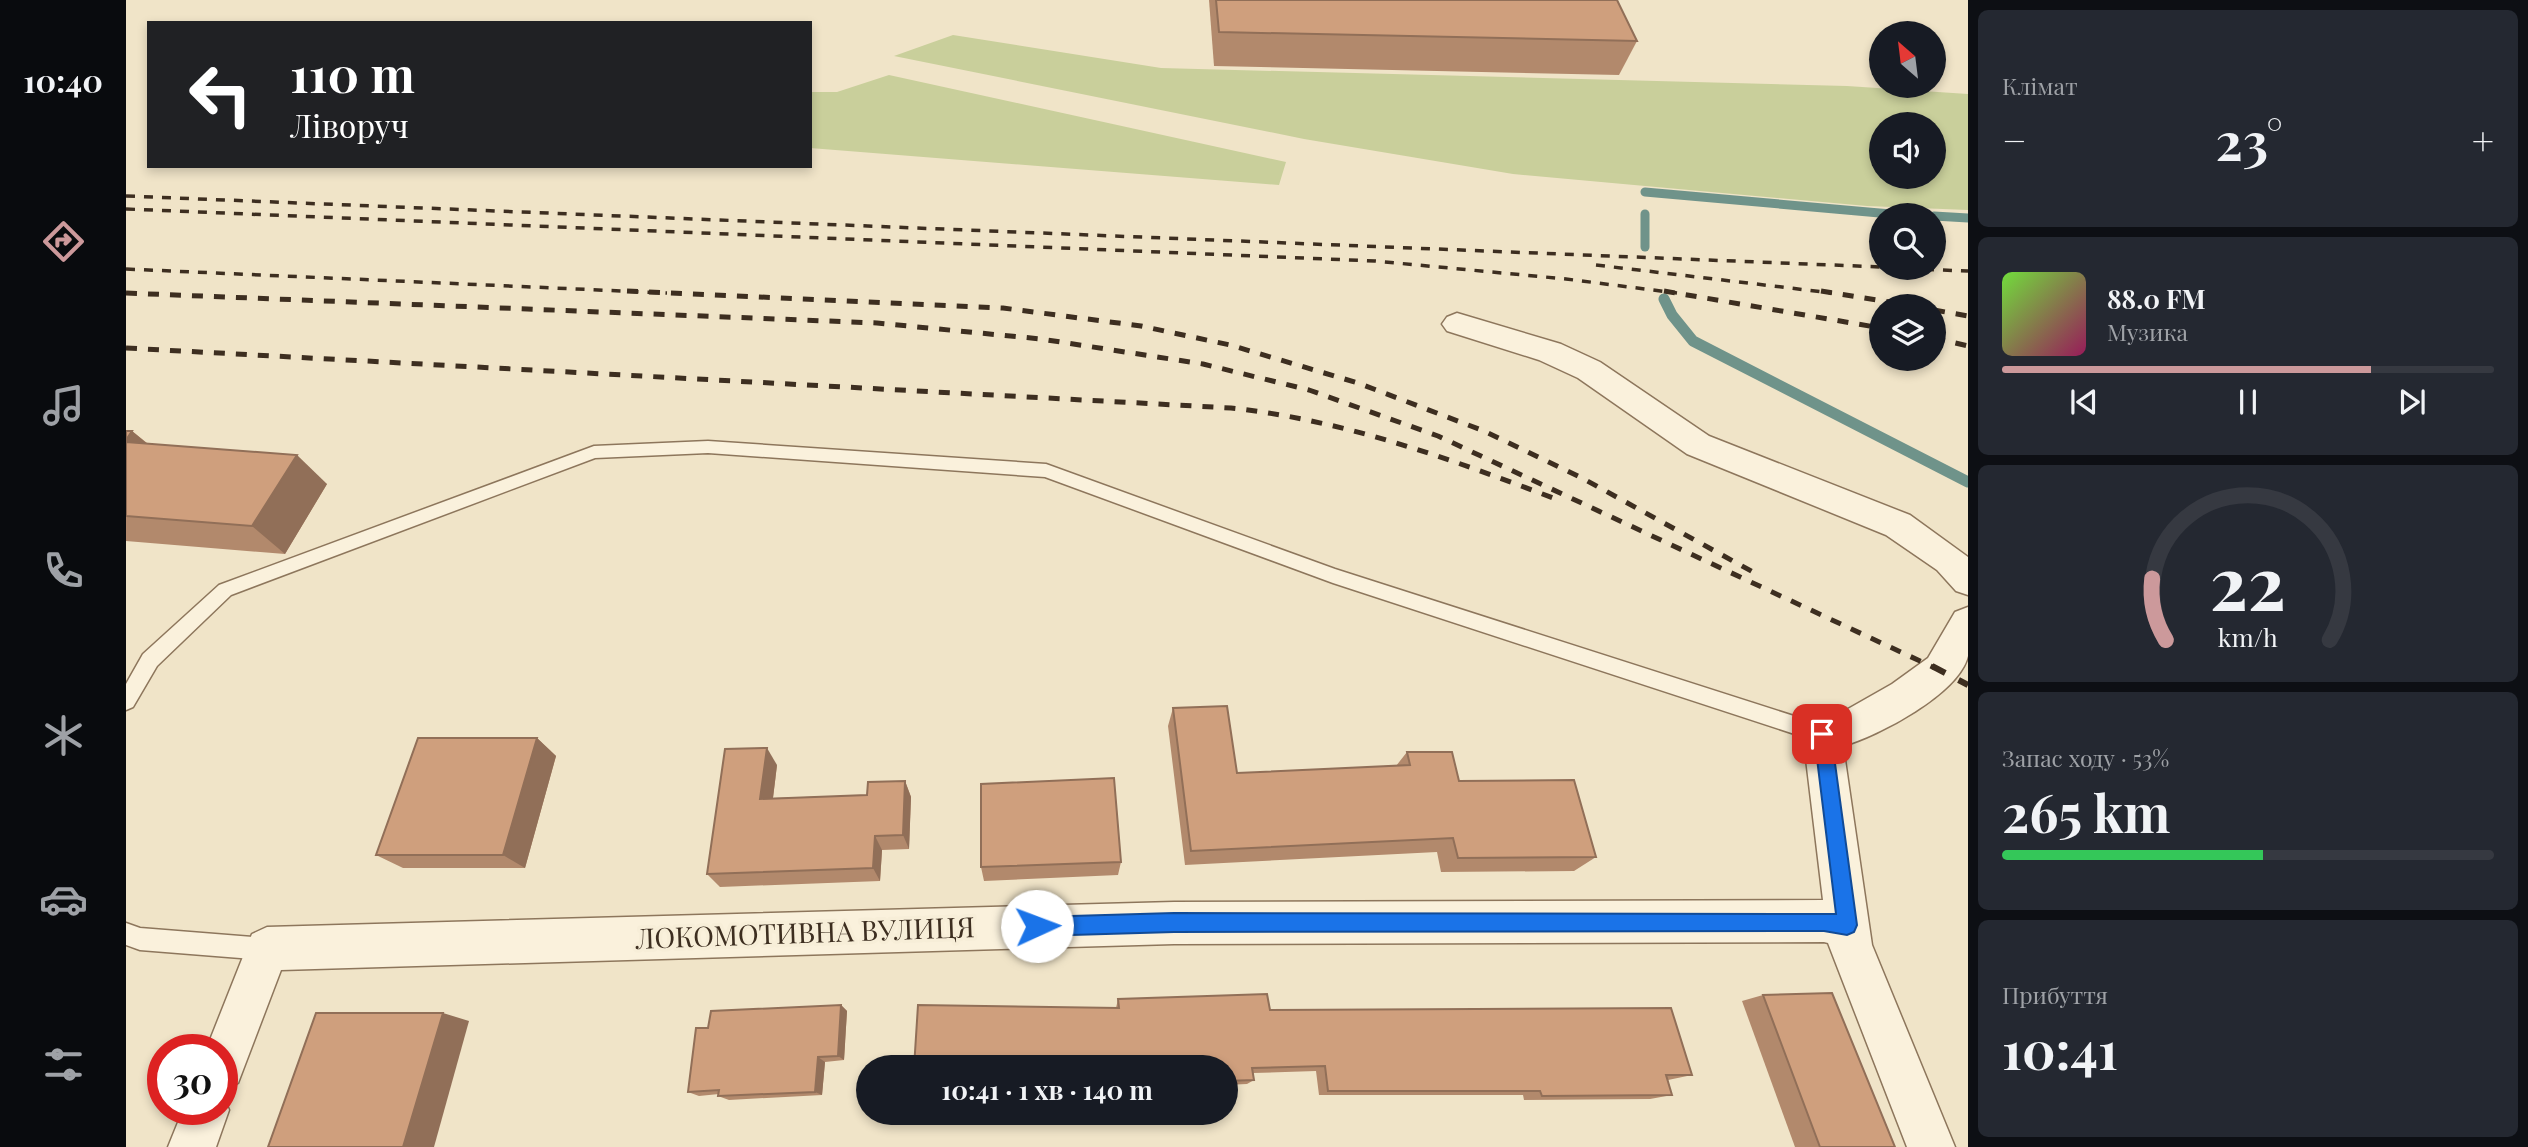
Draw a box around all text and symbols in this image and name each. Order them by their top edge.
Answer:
north arrow [1869,21,1946,98]
map controls [1869,21,1946,371]
text: 110 m [290,40,415,105]
icon: left [175,49,266,140]
text: 10:40 [23,58,103,101]
text: Клімат [2002,70,2078,101]
text: Ліворуч [290,103,409,146]
text: 23° [2216,105,2283,174]
button: sound [1869,112,1946,189]
text: − [2002,114,2027,165]
text: + [2472,114,2494,165]
button: search [1869,203,1946,280]
icon: directions [39,217,88,266]
text: 88.0 FM [2107,281,2206,316]
button: layers [1869,294,1946,371]
text: Музика [2107,316,2188,347]
icon: music [39,381,88,430]
icon: previous [2065,383,2103,421]
icon: pause [2229,383,2267,421]
icon: next [2393,383,2431,421]
text: 22 [2210,531,2286,628]
icon: phone [39,546,88,595]
text: km/h [2218,619,2278,652]
pin [1792,704,1852,764]
icon: climate [39,711,88,760]
icon: arrive [1803,715,1841,753]
text: Запас ходу · 53% [2002,742,2169,773]
text: 265 km [2002,777,2170,846]
icon: car [39,875,88,924]
position arrow [1000,889,1074,963]
street label: ЛОКОМОТИВНА ВУЛИЦЯ [634,907,975,956]
text: Прибуття [2002,979,2108,1010]
text: 10:41 [2002,1014,2118,1083]
speed limit sign: 30 [147,1034,238,1125]
icon: filters [39,1040,88,1089]
text: 10:41 · 1 хв · 140 m [941,1072,1153,1107]

